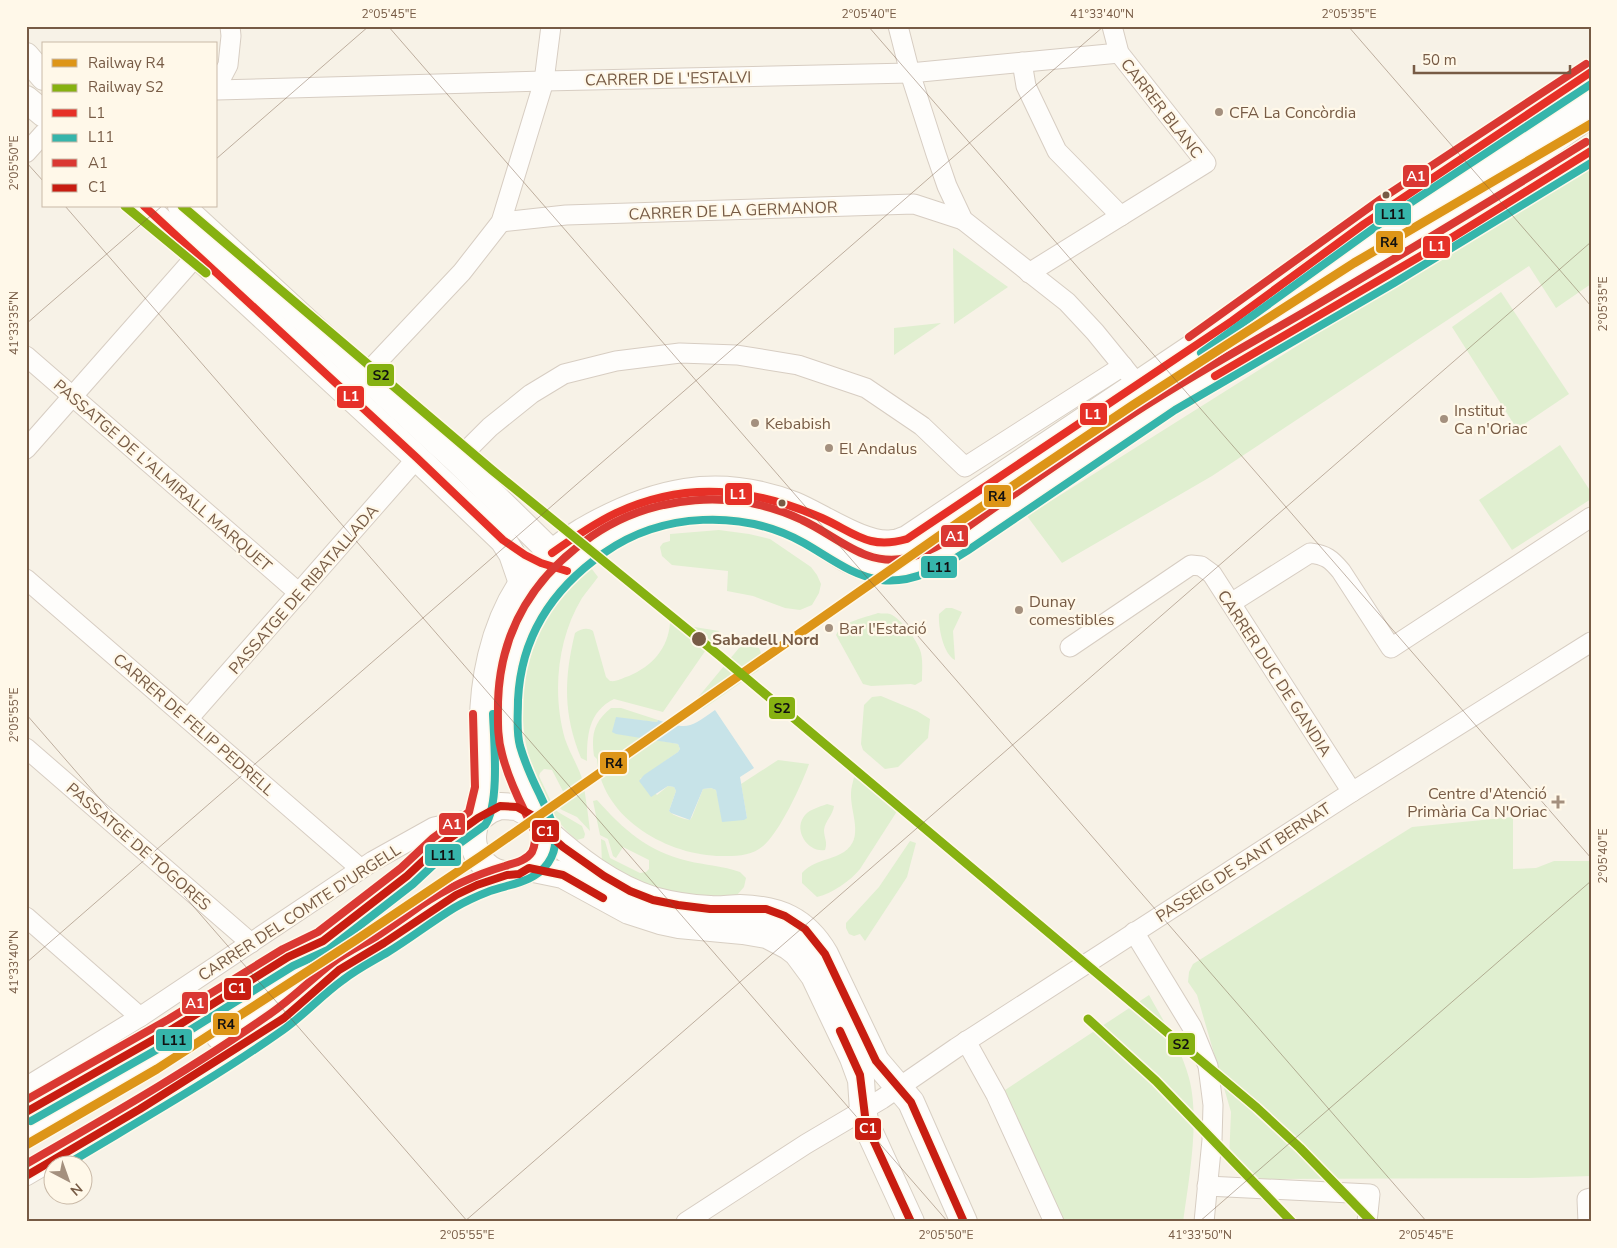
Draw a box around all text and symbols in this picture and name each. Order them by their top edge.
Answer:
text: 2°05'45"E [362,6,416,22]
text: 2°05'40"E [842,6,896,22]
text: 41°33'40"N [1070,6,1134,22]
text: 2°05'35"E [1322,6,1376,22]
legend [42,42,218,208]
scale bar [1414,42,1571,74]
text: 50 m [1422,50,1457,70]
text: Railway R4 [88,53,165,73]
street label: CARRER BLANC [1115,54,1207,163]
street label: CARRER DE L'ESTALVI [585,67,751,91]
text: Railway S2 [88,77,164,97]
place label: CFA La Concòrdia [1229,102,1356,124]
text: L1 [88,103,105,123]
marker: CFA La Concòrdia [1213,106,1225,118]
text: L11 [88,127,114,147]
text: 2°05'50"E [6,136,22,190]
text: A1 [88,153,108,173]
line badge: A1 [1402,164,1430,188]
text: A1 [1407,167,1425,186]
text: C1 [88,177,107,197]
unlabelled marker [1381,190,1391,200]
street label: CARRER DE LA GERMANOR [628,196,838,226]
line badge: L11 [1374,202,1412,226]
text: L11 [1381,205,1405,224]
line badge: R4 [1375,230,1404,254]
text: R4 [1380,233,1399,252]
line badge: L1 [1422,235,1451,259]
text: L1 [1429,237,1445,256]
text: 2°05'35"E [1595,277,1611,331]
text: 41°33'35"N [6,291,22,355]
line badge: S2 [366,363,395,387]
text: S2 [372,366,390,385]
street label: PASSATGE DE L'ALMIRALL MARQUET [48,375,276,577]
line badge: L1 [336,385,365,409]
text: L1 [343,387,359,406]
place label: Institut Ca n'Oriac [1454,400,1528,440]
line badge: L1 [1079,402,1108,426]
text: L1 [1085,405,1101,424]
place label: Kebabish [765,413,831,435]
marker: Institut Ca n'Oriac [1438,413,1450,425]
marker: Kebabish [749,417,761,429]
place label: El Andalus [839,438,917,460]
marker: El Andalus [823,442,835,454]
line badge: L1 [724,482,753,506]
line badge: R4 [983,484,1012,508]
text: L1 [730,485,746,504]
text: R4 [988,487,1007,506]
unlabelled marker [777,498,787,508]
street label: PASSATGE DE RIBATALLADA [224,500,384,679]
line badge: A1 [940,524,969,548]
text: A1 [946,527,964,546]
line badge: L11 [920,555,958,579]
text: L11 [927,558,951,577]
street label: CARRER DUC DE GANDIA [1212,586,1336,761]
place label: Dunay comestibles [1029,591,1114,631]
marker: Dunay comestibles [1013,604,1025,616]
place label: Bar l'Estació [839,618,927,640]
marker: Bar l'Estació [823,622,835,634]
place label: Sabadell Nord [712,629,819,651]
marker: Sabadell Nord [690,630,708,648]
street label: CARRER DE FELIP PEDRELL [108,649,279,801]
text: 2°05'55"E [6,688,22,742]
line badge: S2 [768,696,796,720]
text: S2 [773,699,791,718]
line badge: R4 [599,751,628,775]
text: R4 [605,754,624,773]
street label: PASSATGE DE TOGORES [61,778,215,916]
place label: Centre d'Atenció Primària Ca N'Oriac [1407,783,1548,823]
marker: Centre d'Atenció Primària Ca N'Oriac [1551,795,1565,809]
street label: PASSEIG DE SANT BERNAT [1152,798,1336,928]
line badge: A1 [438,812,466,836]
text: A1 [443,815,461,834]
line badge: C1 [531,819,560,843]
text: C1 [536,822,554,841]
text: 2°05'40"E [1595,829,1611,883]
street label: CARRER DEL COMTE D'URGELL [194,839,405,987]
line badge: L11 [424,843,462,867]
text: L11 [431,846,455,865]
text: 41°33'40"N [6,930,22,994]
line badge: C1 [223,977,252,1001]
text: C1 [228,979,246,998]
line badge: A1 [181,991,209,1015]
text: A1 [186,994,204,1013]
line badge: R4 [212,1012,240,1036]
text: R4 [217,1015,236,1034]
line badge: L11 [155,1028,193,1052]
text: L11 [162,1031,186,1050]
line badge: S2 [1167,1032,1196,1056]
text: S2 [1172,1035,1190,1054]
line badge: C1 [854,1117,882,1141]
text: C1 [859,1119,877,1138]
north arrow [42,1156,92,1206]
text: N [66,1179,86,1200]
text: 2°05'55"E [440,1227,494,1243]
text: 2°05'50"E [919,1227,973,1243]
text: 41°33'50"N [1168,1227,1232,1243]
text: 2°05'45"E [1399,1227,1453,1243]

